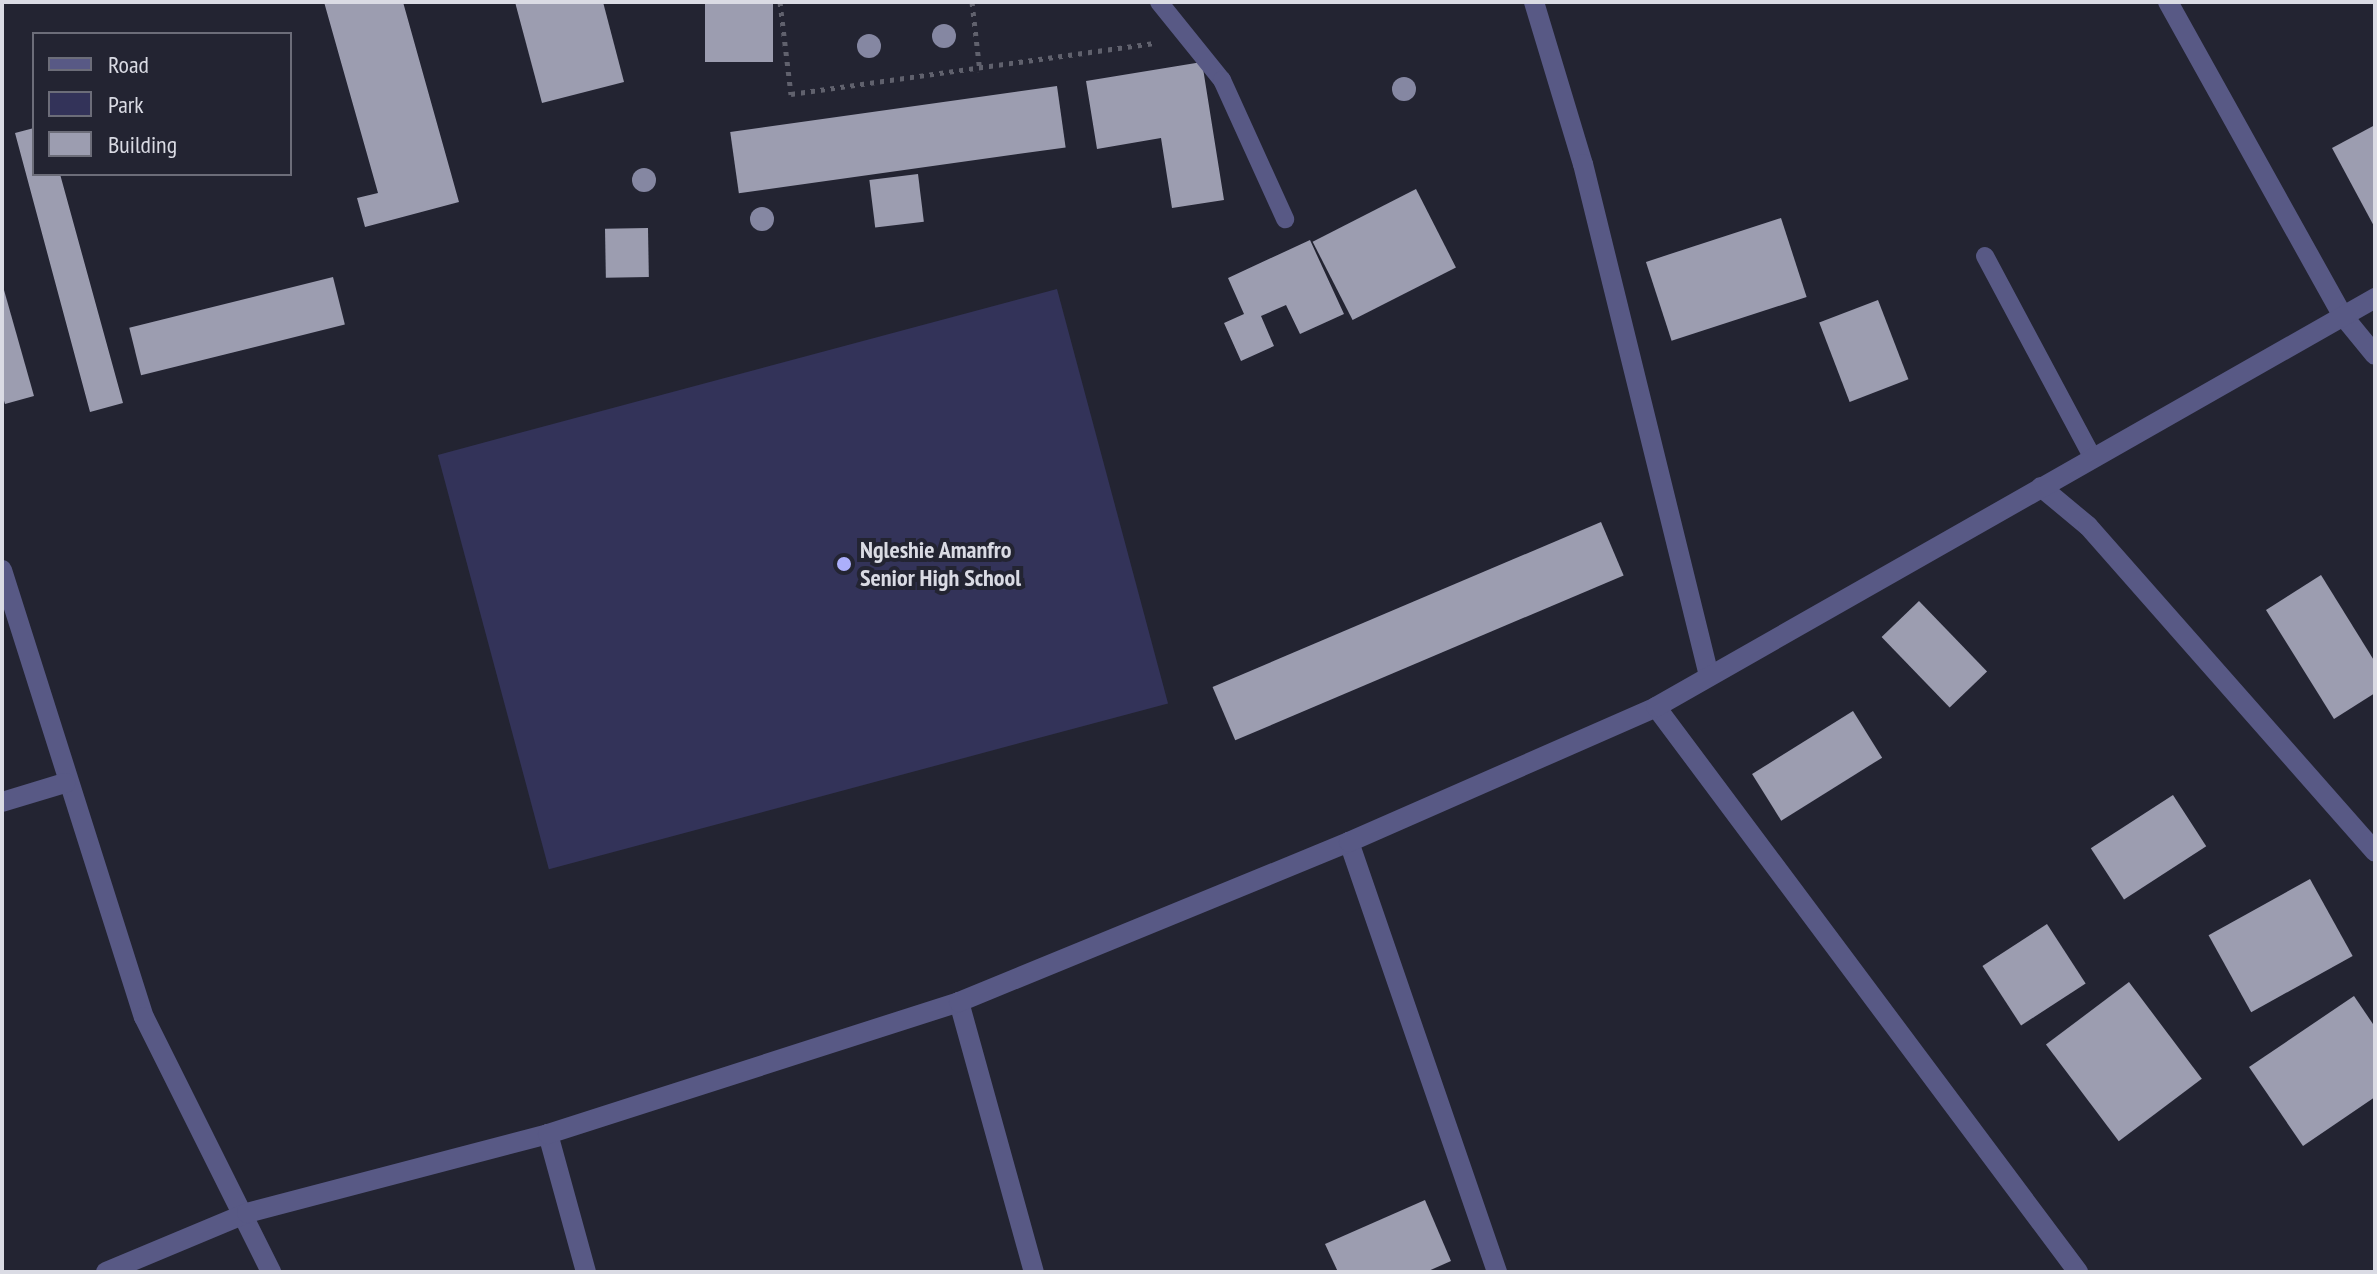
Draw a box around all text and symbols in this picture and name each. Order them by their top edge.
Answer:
legend [32,32,292,176]
text: Road [108,49,149,80]
text: Park [108,89,144,120]
text: Building [108,129,177,160]
place label: Ngleshie Amanfro Senior High School [860,536,1021,592]
marker: Ngleshie Amanfro Senior High School [835,555,853,573]

